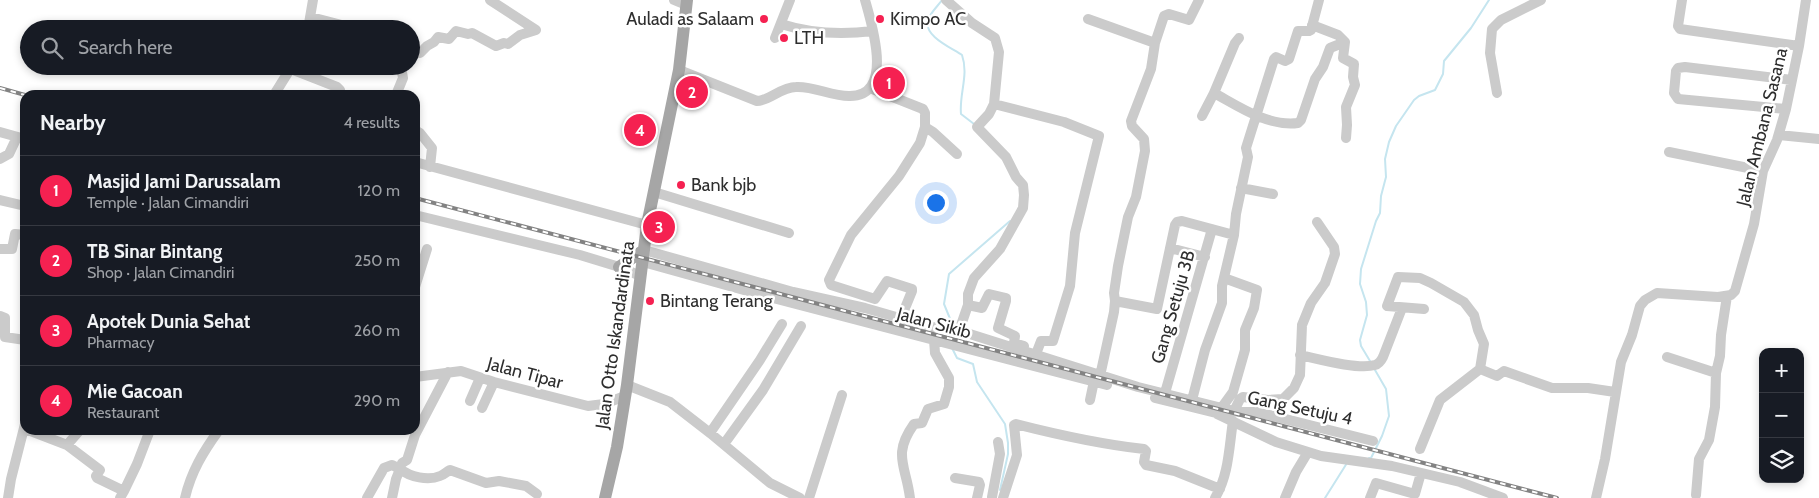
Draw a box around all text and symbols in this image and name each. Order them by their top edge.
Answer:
place label: Auladi as Salaam [626,8,754,30]
place label: Kimpo AC [890,8,966,30]
marker: Auladi as Salaam [758,13,770,25]
marker: Kimpo AC [874,13,886,25]
search box [20,20,420,75]
place label: LTH [794,27,824,49]
marker: LTH [778,32,790,44]
icon: search [38,34,66,62]
text: Search here [78,36,172,59]
street label: Jalan Ambana Sasana [1731,45,1792,209]
pin: 1 [873,64,905,102]
pin: 2 [676,73,708,111]
text: Nearby [40,110,106,135]
pin: 4 [624,111,656,149]
text: 4 results [343,113,400,132]
text: Masjid Jami Darussalam [87,170,281,193]
place label: Bank bjb [691,174,756,196]
marker: Bank bjb [675,179,687,191]
text: 1 [53,181,59,200]
text: 120 m [358,181,400,200]
your location [923,190,949,216]
text: Temple · Jalan Cimandiri [87,193,249,212]
pin: 3 [643,208,675,246]
street label: Jalan Otto Iskandardinata [591,239,639,431]
text: TB Sinar Bintang [87,240,222,263]
street label: Gang Setuju 3B [1146,248,1200,366]
text: 2 [52,251,60,270]
text: 250 m [354,251,400,270]
text: Shop · Jalan Cimandiri [87,263,234,282]
place label: Bintang Terang [660,290,774,312]
marker: Bintang Terang [644,295,656,307]
street label: Jalan Sikib [893,302,974,343]
text: Apotek Dunia Sehat [87,310,250,333]
text: 3 [52,321,60,340]
text: 260 m [354,321,400,340]
text: Pharmacy [87,333,155,352]
map controls [1759,348,1804,483]
button: + [1759,348,1804,393]
street label: Jalan Tipar [484,352,566,394]
text: Mie Gacoan [87,380,183,403]
street label: Gang Setuju 4 [1246,386,1354,430]
text: 4 [51,391,61,410]
text: 290 m [354,391,400,410]
button: − [1759,393,1804,438]
text: Restaurant [87,403,159,422]
button: layers [1759,438,1804,483]

